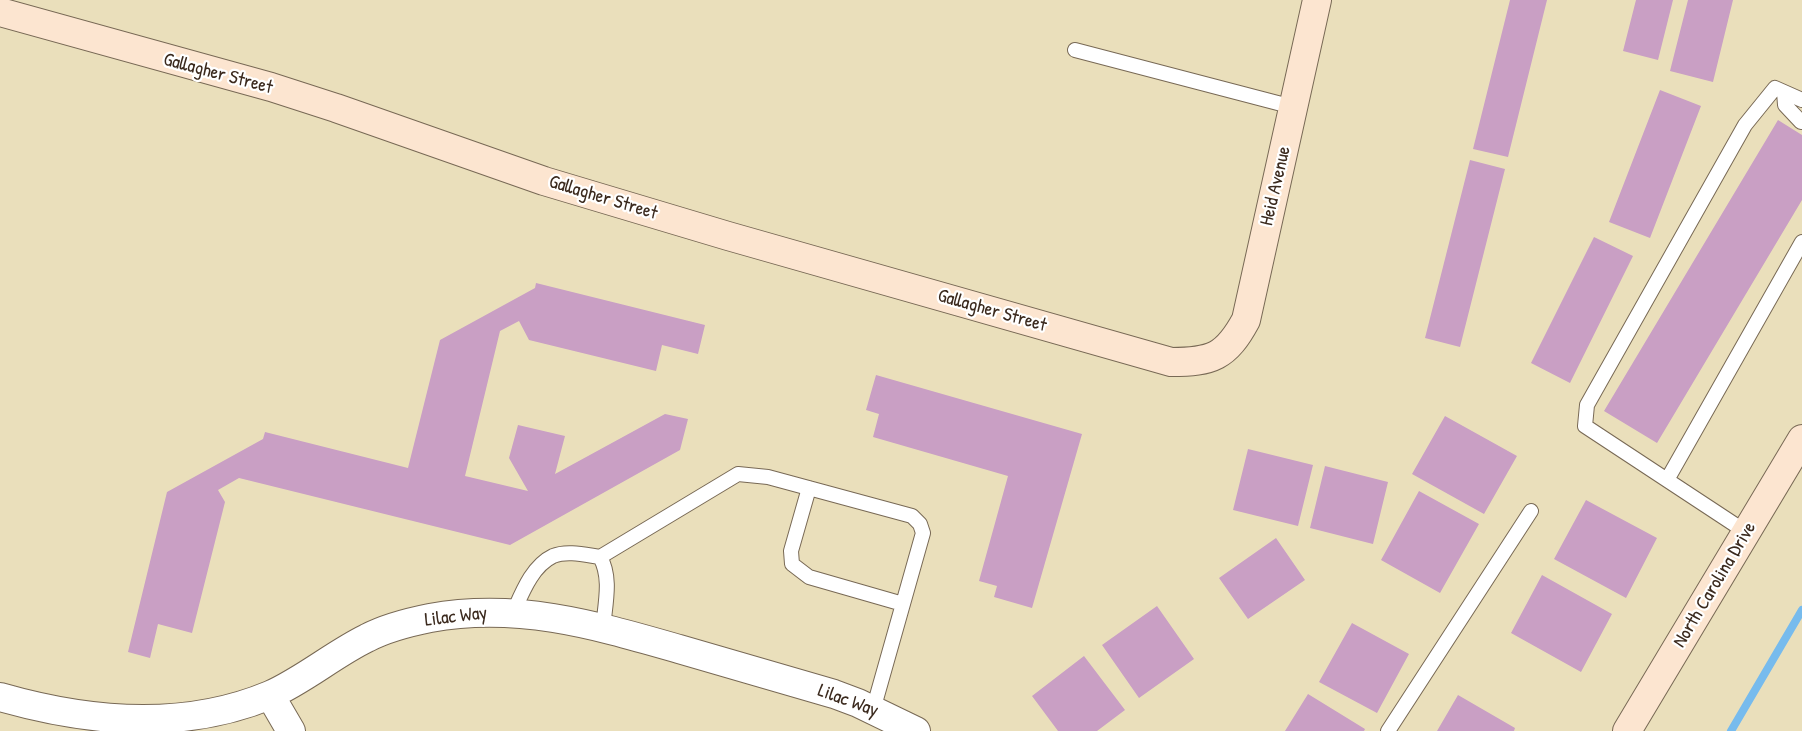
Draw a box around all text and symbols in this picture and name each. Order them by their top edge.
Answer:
street label: Gallagher Street [161,48,275,100]
street label: Heid Avenue [1256,144,1296,228]
street label: Gallagher Street [546,171,660,225]
street label: Gallagher Street [935,285,1049,337]
street label: North Carolina Drive [1669,518,1761,652]
street label: Lilac Way [423,602,489,632]
street label: Lilac Way [815,680,881,722]

